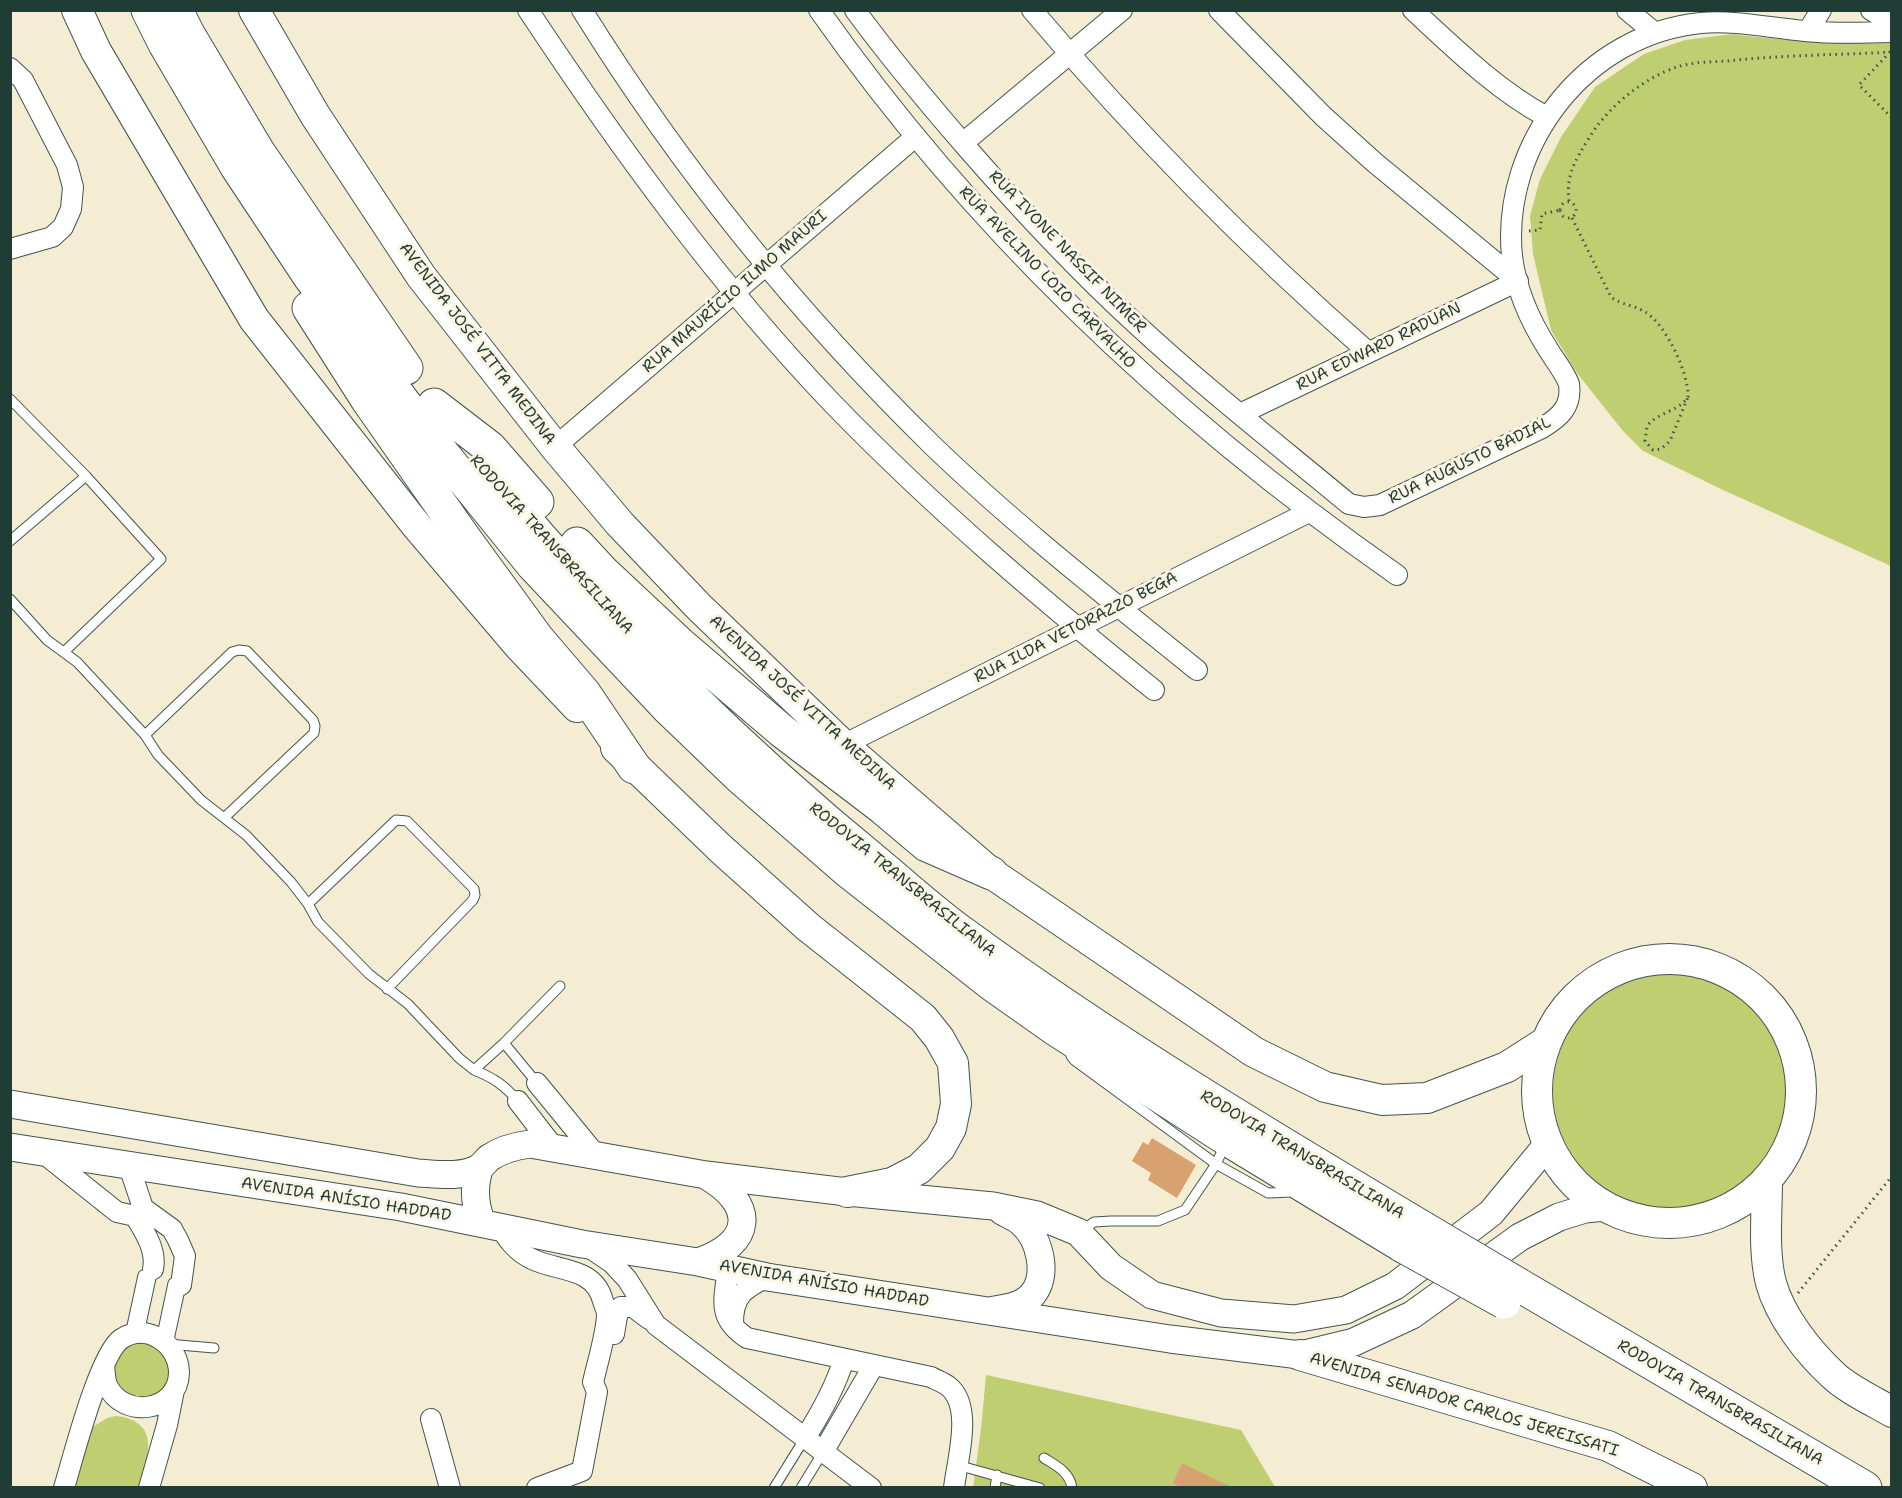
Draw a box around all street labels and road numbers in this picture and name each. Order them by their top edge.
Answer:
street label: RUA IVONE NASSIF NIMER [984,167,1150,337]
street label: RUA AVELINO LOIO CARVALHO [955,183,1139,373]
street label: RUA MAURÍCIO ILMO MAURI [639,207,831,377]
street label: AVENIDA JOSÉ VITTA MEDINA [395,239,559,449]
street label: RUA EDWARD RADUAN [1294,299,1464,395]
street label: RUA AUGUSTO BADIAL [1386,413,1554,509]
street label: RODOVIA TRANSBRASILIANA [465,451,637,639]
street label: RUA ILDA VETORAZZO BEGA [971,568,1181,688]
street label: AVENIDA JOSÉ VITTA MEDINA [705,611,899,795]
street label: RODOVIA TRANSBRASILIANA [805,799,999,961]
street label: RODOVIA TRANSBRASILIANA [1196,1086,1408,1224]
street label: AVENIDA ANÍSIO HADDAD [240,1174,452,1226]
street label: AVENIDA ANÍSIO HADDAD [718,1256,930,1312]
street label: RODOVIA TRANSBRASILIANA [1614,1336,1826,1470]
street label: AVENIDA SENADOR CARLOS JEREISSATI [1307,1349,1621,1461]

